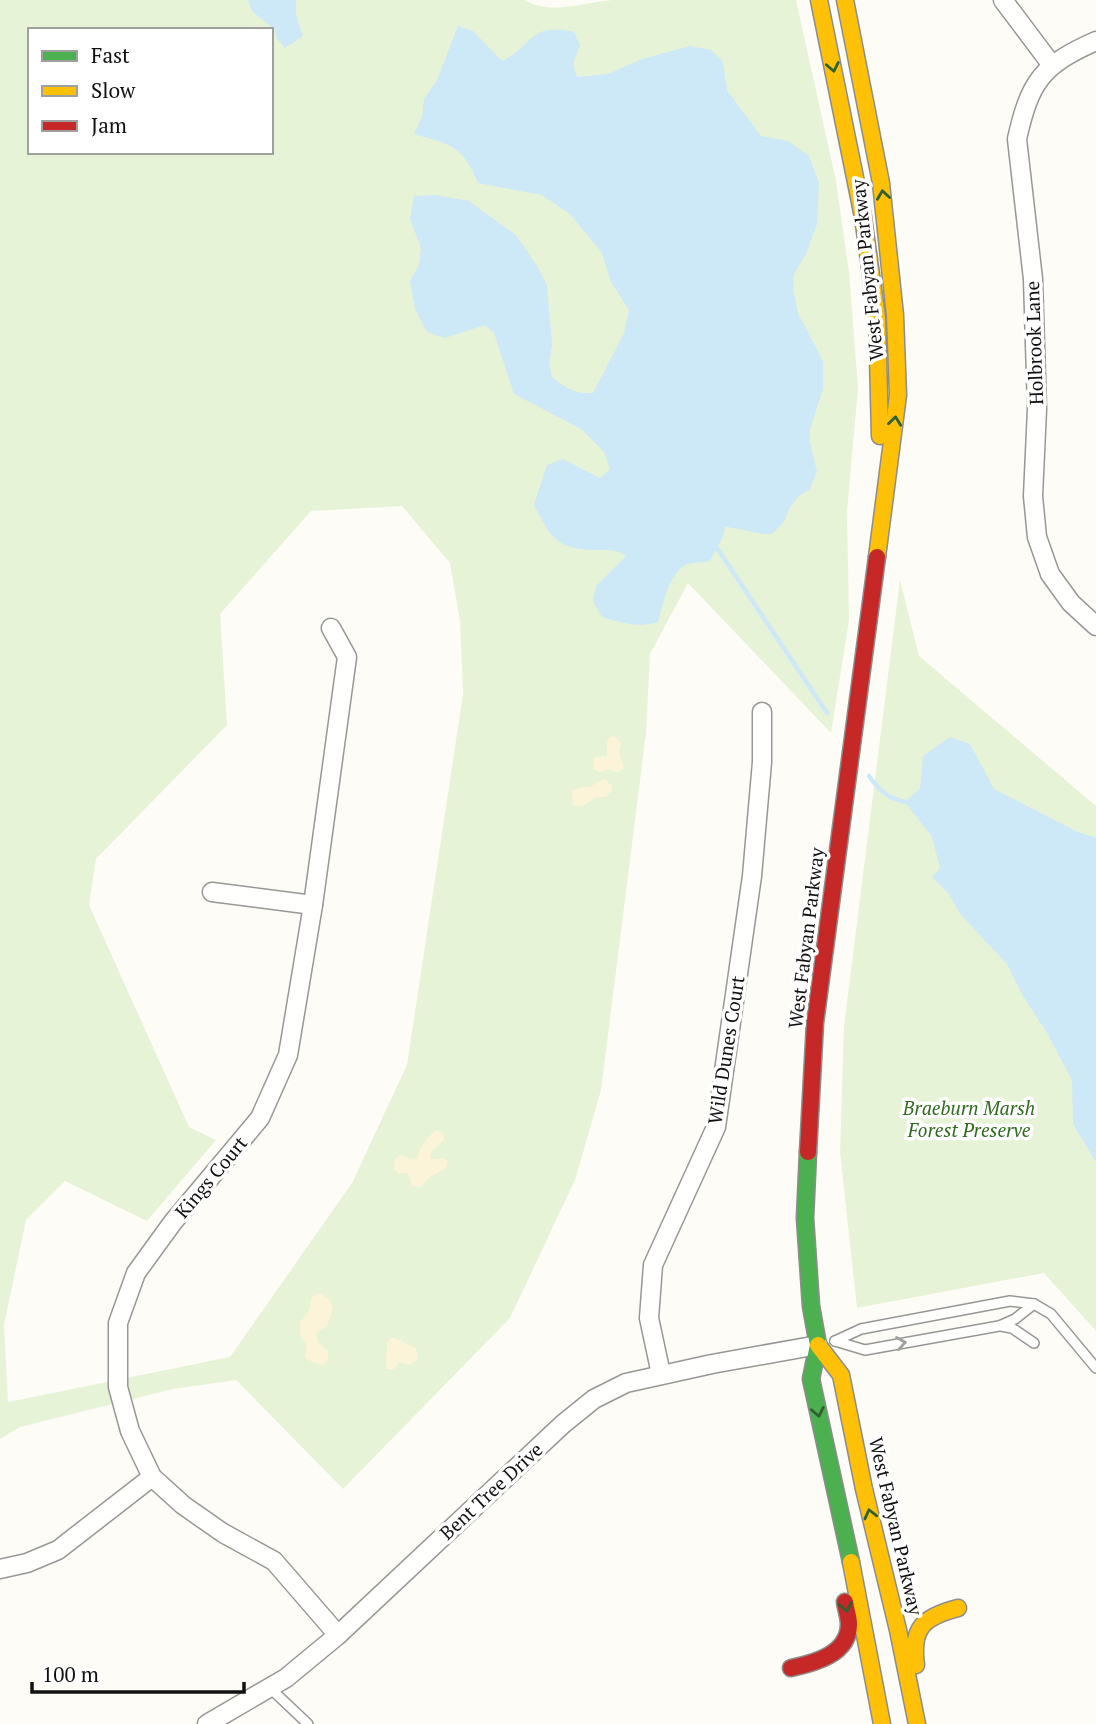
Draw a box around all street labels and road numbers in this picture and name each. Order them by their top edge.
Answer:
street label: West Fabyan Parkway [845,178,888,362]
street label: Holbrook Lane [1019,281,1048,405]
street label: West Fabyan Parkway [782,846,829,1030]
street label: Wild Dunes Court [701,974,750,1126]
street label: Kings Court [169,1130,252,1223]
street label: West Fabyan Parkway [864,1434,929,1618]
street label: Bent Tree Drive [434,1437,547,1545]

